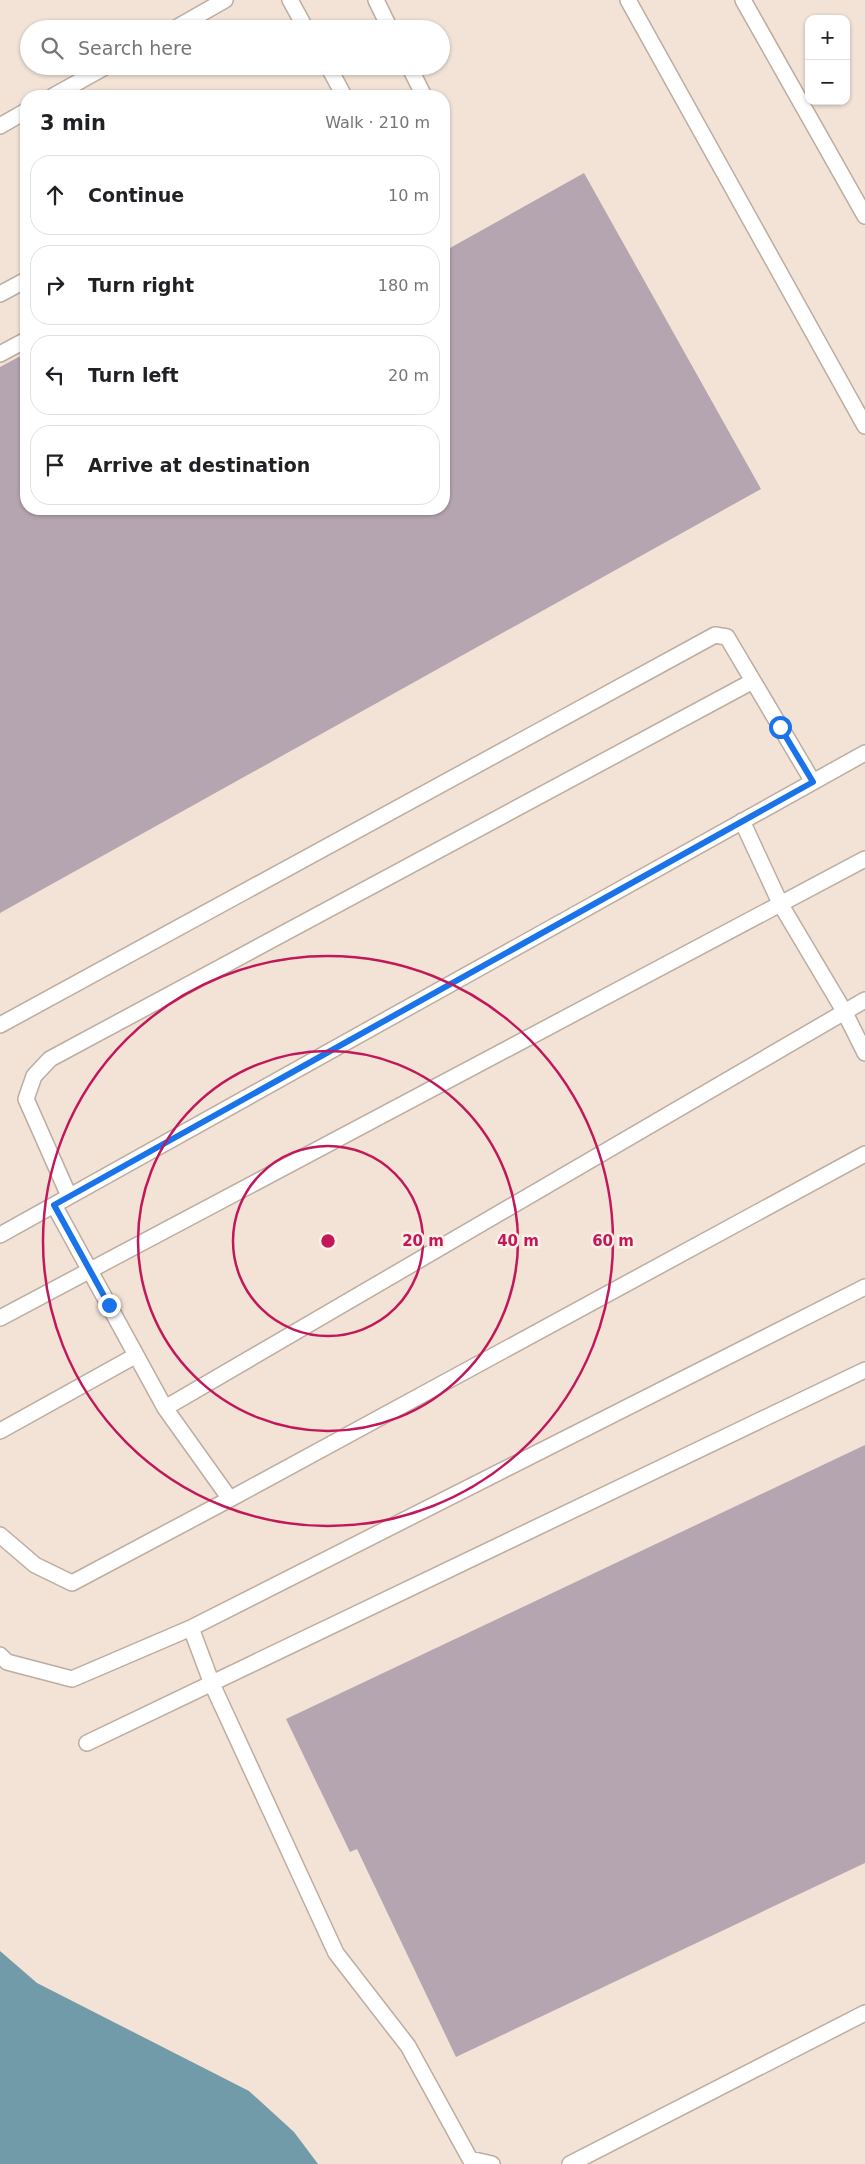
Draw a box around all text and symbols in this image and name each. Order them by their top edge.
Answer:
map controls [805,15,850,105]
button: + [805,15,850,60]
search box [20,20,450,75]
icon: search [38,34,66,62]
text: Search here [78,37,192,59]
button: − [805,60,850,105]
text: 3 min [40,111,106,135]
text: Walk · 210 m [325,113,430,132]
icon: ahead [41,181,69,209]
text: Continue [88,184,184,206]
text: 10 m [388,186,429,205]
icon: right [41,271,69,299]
text: Turn right [88,274,194,296]
text: 180 m [378,276,429,295]
icon: left [41,361,69,389]
text: Turn left [88,364,179,386]
text: 20 m [388,366,429,385]
icon: arrive [41,451,69,479]
text: Arrive at destination [88,454,310,476]
route start [769,716,792,739]
centre of rings [319,1232,337,1250]
text: 20 m [402,1232,444,1250]
text: 40 m [497,1232,539,1250]
text: 60 m [592,1232,634,1250]
route end [98,1294,121,1317]

